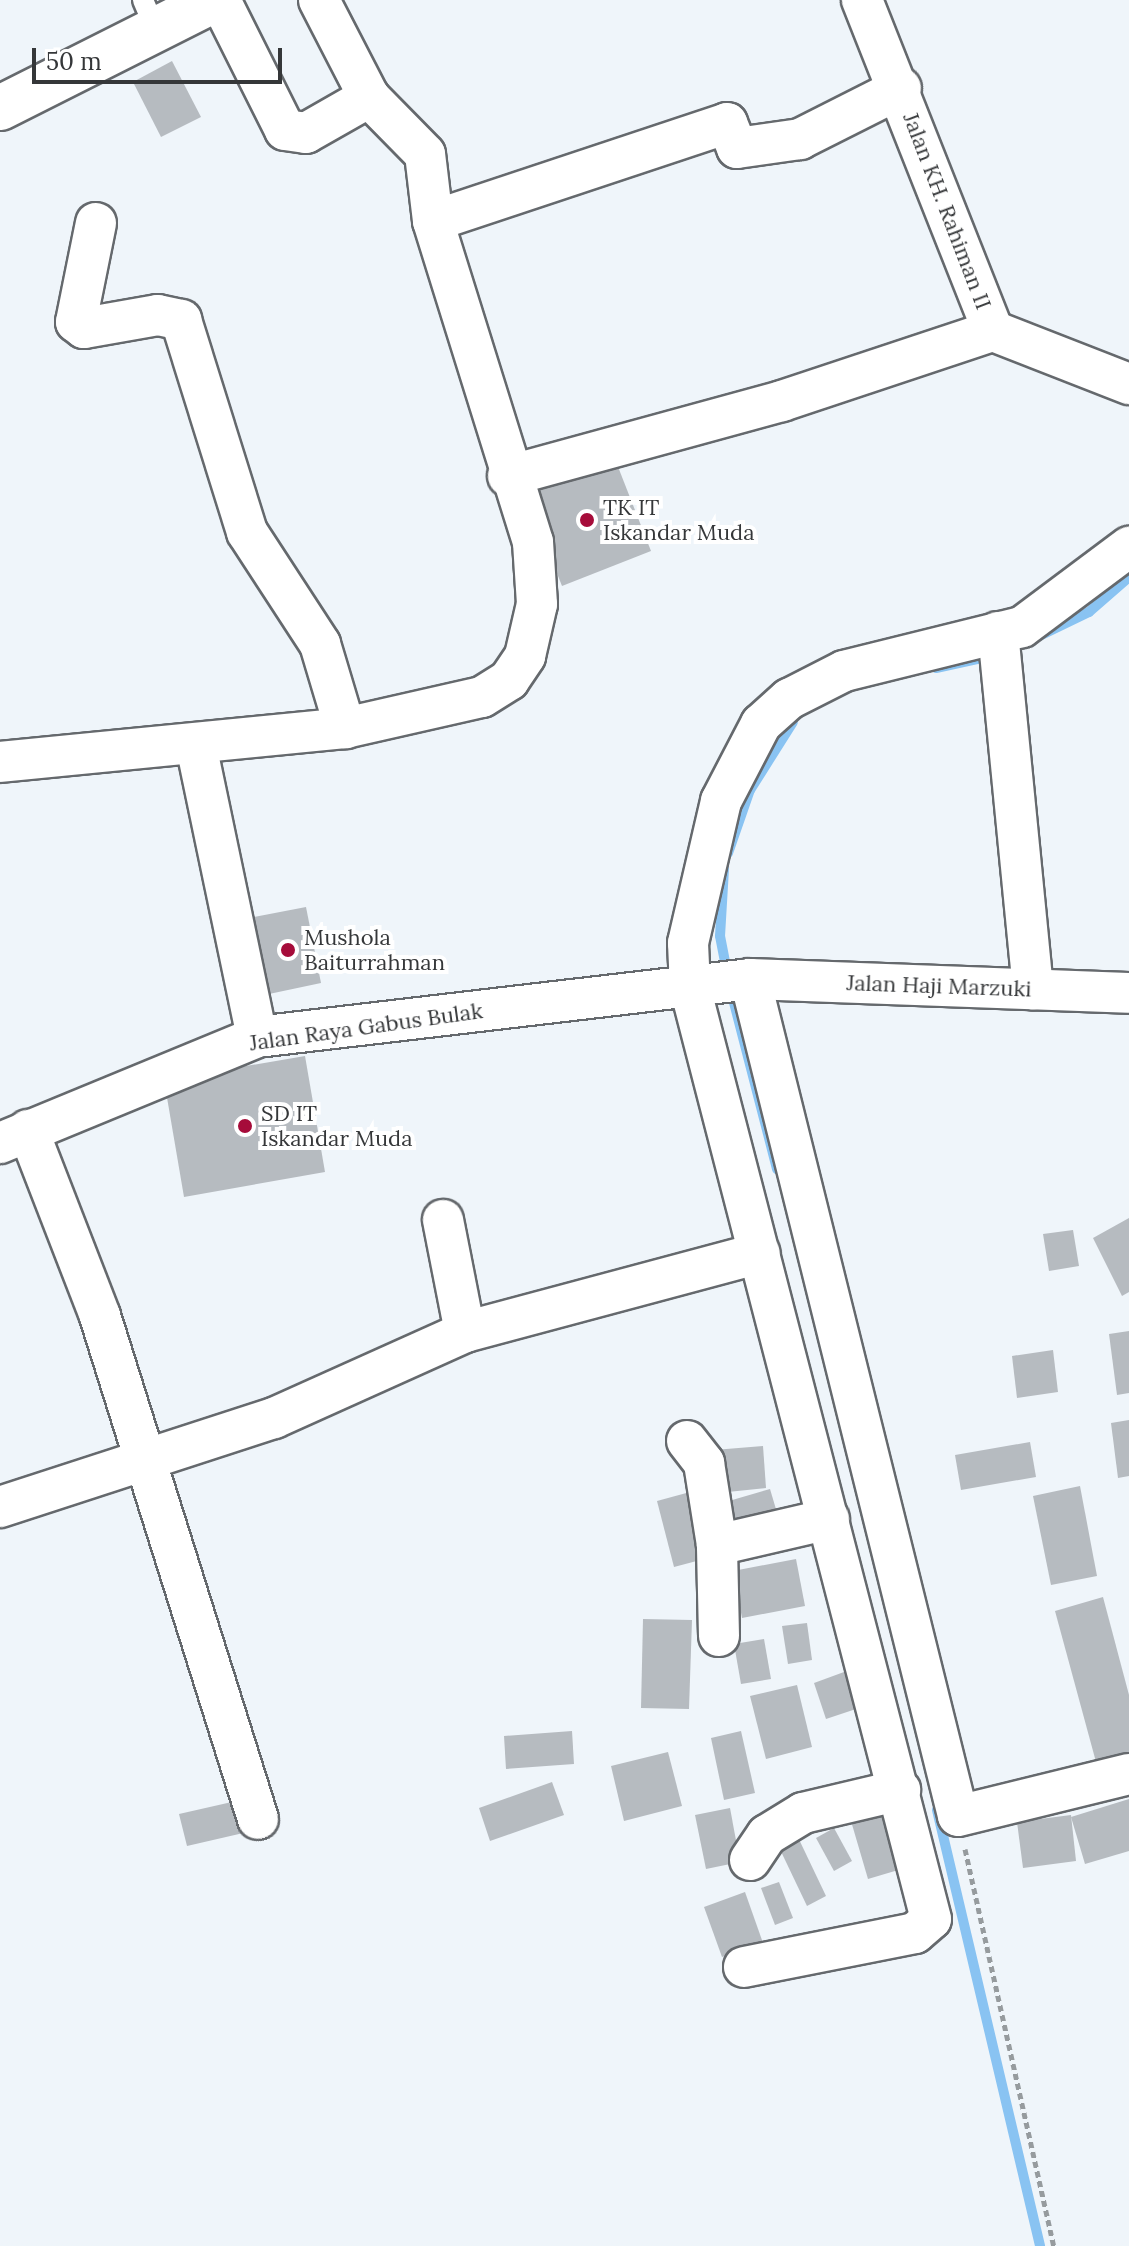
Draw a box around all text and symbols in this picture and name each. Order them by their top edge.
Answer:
scale bar [36,32,286,82]
text: 50 m [46,46,102,77]
street label: Jalan KH. Rahiman II [897,109,997,313]
place label: TK IT Iskandar Muda [603,494,755,546]
marker: TK IT Iskandar Muda [578,511,596,529]
place label: Mushola Baiturrahman [304,924,445,976]
marker: Mushola Baiturrahman [279,941,297,959]
street label: Jalan Haji Marzuki [846,970,1032,1002]
street label: Jalan Raya Gabus Bulak [248,998,484,1056]
place label: SD IT Iskandar Muda [261,1100,413,1152]
marker: SD IT Iskandar Muda [236,1117,254,1135]

